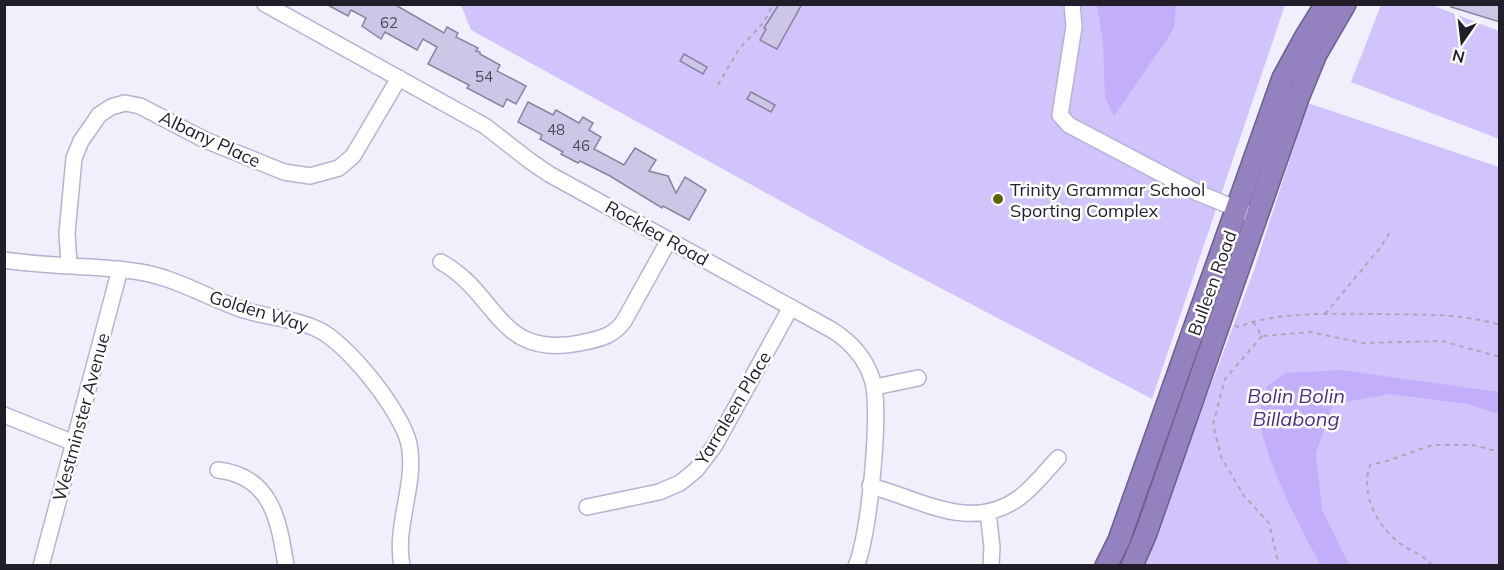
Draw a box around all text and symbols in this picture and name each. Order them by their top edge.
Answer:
north arrow [1432,12,1492,72]
house number: 62 [380,13,398,32]
text: N [1450,45,1467,68]
house number: 54 [475,67,493,86]
street label: Albany Place [156,106,264,172]
house number: 48 [547,120,565,139]
house number: 46 [572,136,590,155]
place label: Trinity Grammar School Sporting Complex [1010,178,1205,222]
marker: Trinity Grammar School Sporting Complex [991,192,1005,206]
street label: Rocklea Road [601,195,713,271]
street label: Bulleen Road [1182,227,1242,339]
street label: Golden Way [206,285,312,337]
street label: Westminster Avenue [47,330,115,504]
street label: Yarraleen Place [690,347,776,470]
water label: Bolin Bolin Billabong [1247,383,1345,431]

